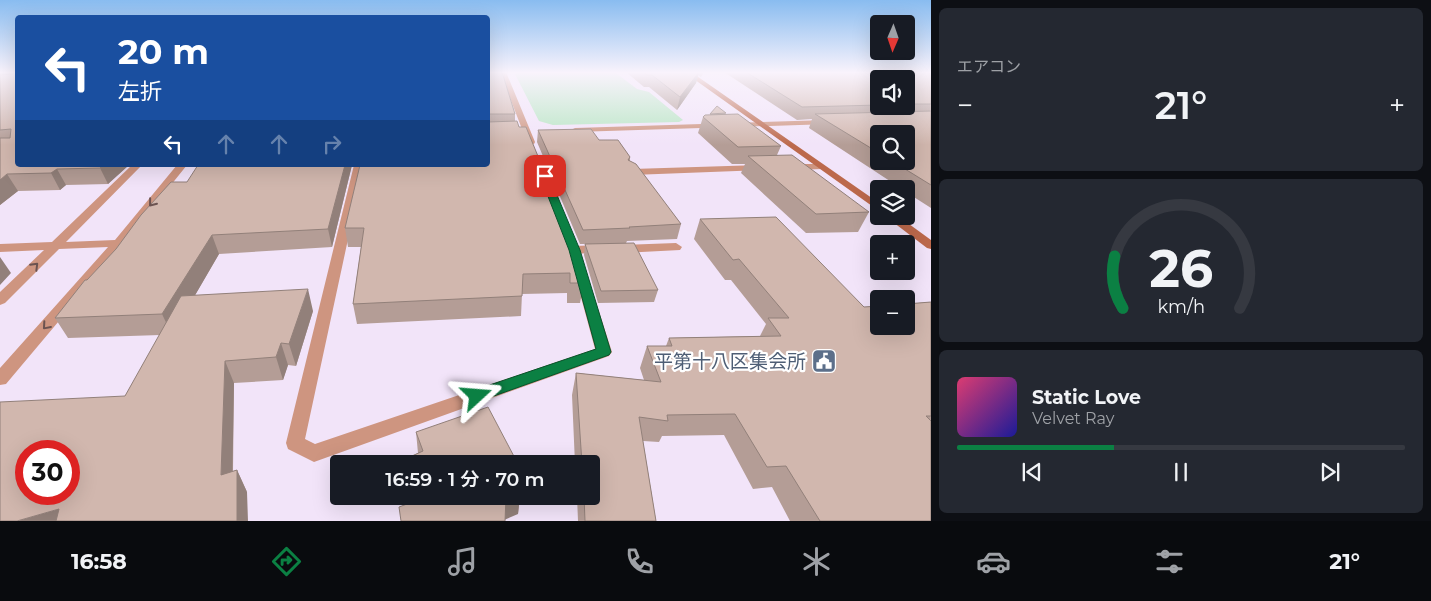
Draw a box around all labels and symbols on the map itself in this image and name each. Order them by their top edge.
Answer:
north arrow [870,15,915,60]
pin [524,155,566,197]
one-way arrow [148,197,157,206]
one-way arrow [29,263,38,272]
one-way arrow [43,321,52,330]
public building icon: 平第十八区集会所 [811,348,837,374]
place label: 平第十八区集会所 [654,350,806,373]
position arrow [450,369,502,421]
speed limit sign: 30 [15,440,80,505]

